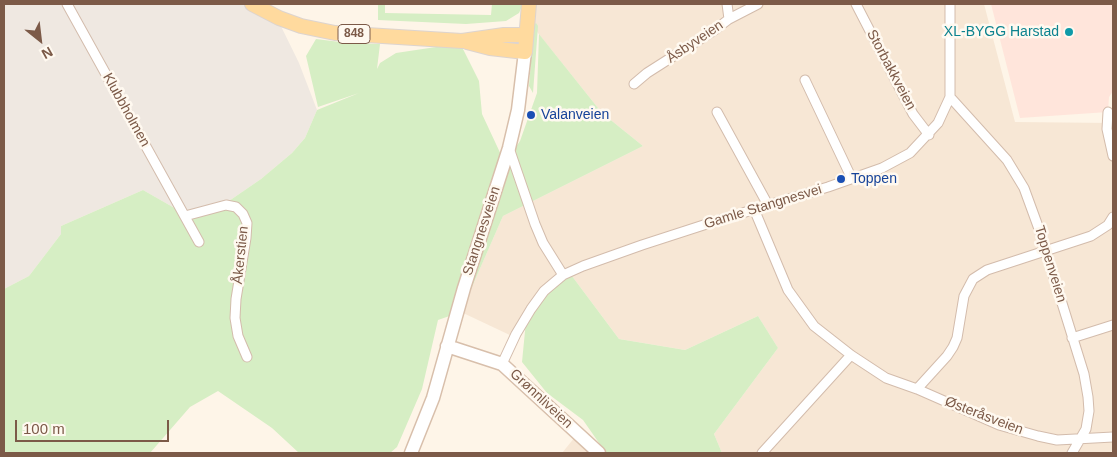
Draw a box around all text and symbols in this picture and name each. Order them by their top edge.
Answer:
north arrow [15,15,65,65]
street label: Åsbyveien [664,17,726,67]
road number: 848 [338,24,370,44]
place label: XL-BYGG Harstad [944,24,1059,40]
marker: XL-BYGG Harstad [1063,26,1075,38]
street label: Storbakkveien [863,27,919,113]
text: N [39,44,56,63]
street label: Klubbholmen [99,70,153,150]
place label: Valanveien [541,107,609,123]
marker: Valanveien [525,109,537,121]
place label: Toppen [851,171,897,187]
marker: Toppen [835,173,847,185]
street label: Gamle Stangnesvei [702,181,824,233]
street label: Stangnesveien [460,184,504,278]
street label: Toppenveien [1030,224,1070,304]
street label: Åkerstien [230,225,252,285]
street label: Grønnliveien [506,366,576,432]
street label: Østeråsveien [942,393,1026,439]
scale bar [18,410,171,442]
text: 100 m [23,420,65,437]

